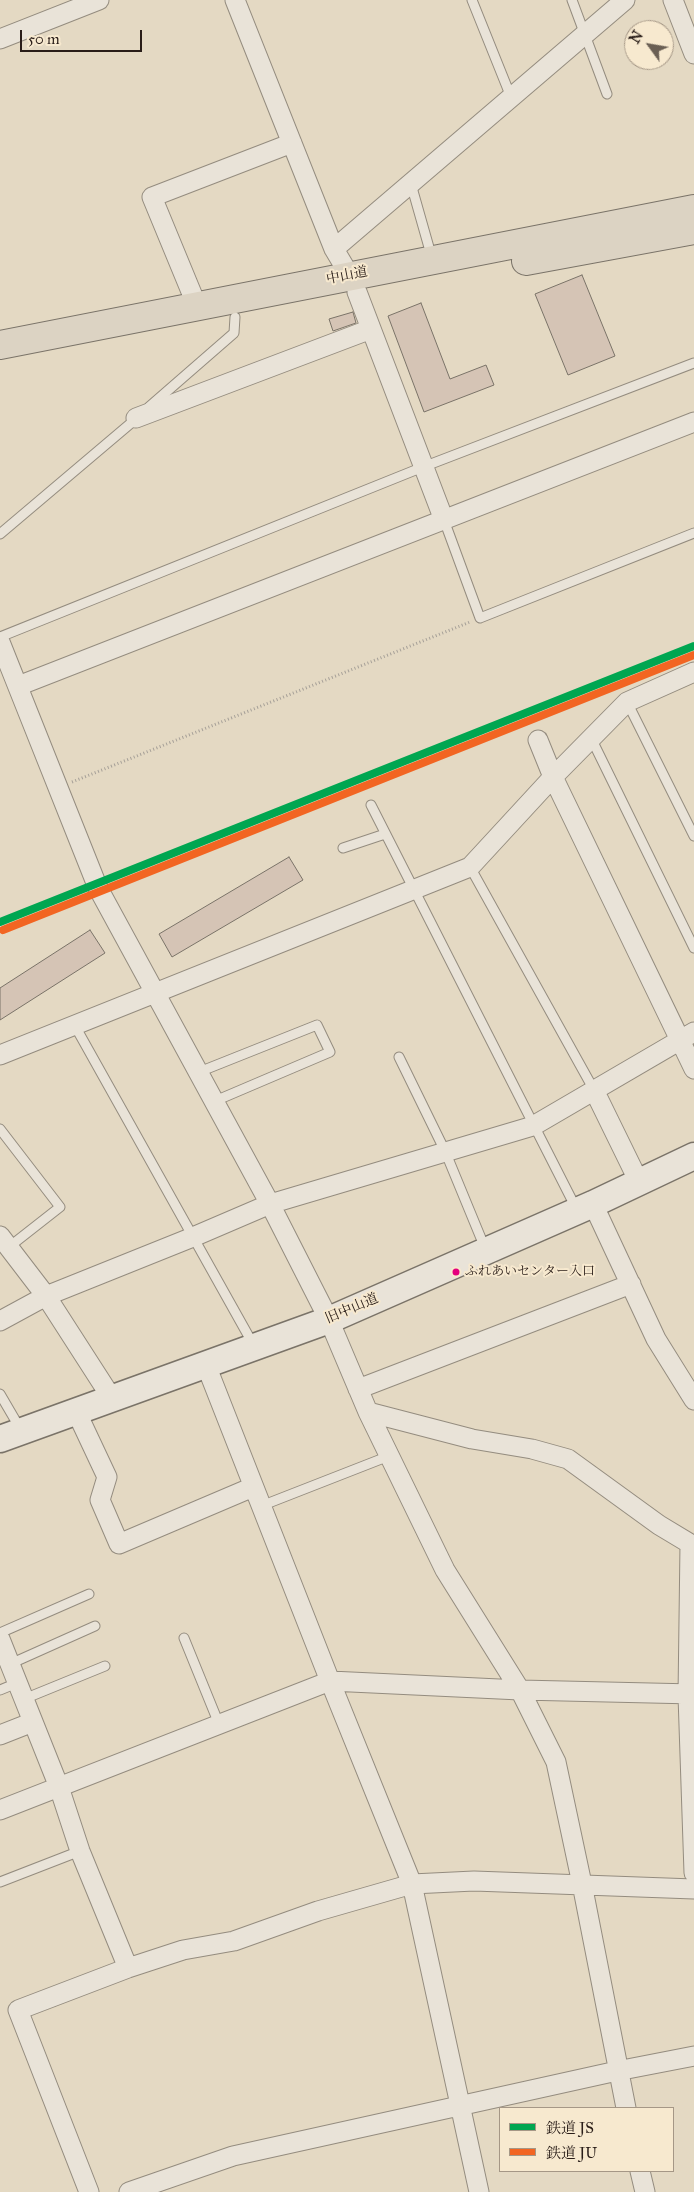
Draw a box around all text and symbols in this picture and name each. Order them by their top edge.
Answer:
scale bar [22,20,145,52]
north arrow [624,20,674,70]
text: N [626,28,647,47]
text: 50 m [28,30,60,48]
street label: 中山道 [325,264,369,288]
place label: ふれあいセンター入口 [465,1264,595,1280]
marker: ふれあいセンター入口 [451,1267,461,1277]
street label: 旧中山道 [323,1290,381,1328]
legend [499,2107,674,2172]
text: 鉄道 JS [546,2119,594,2137]
text: 鉄道 JU [546,2144,597,2162]

